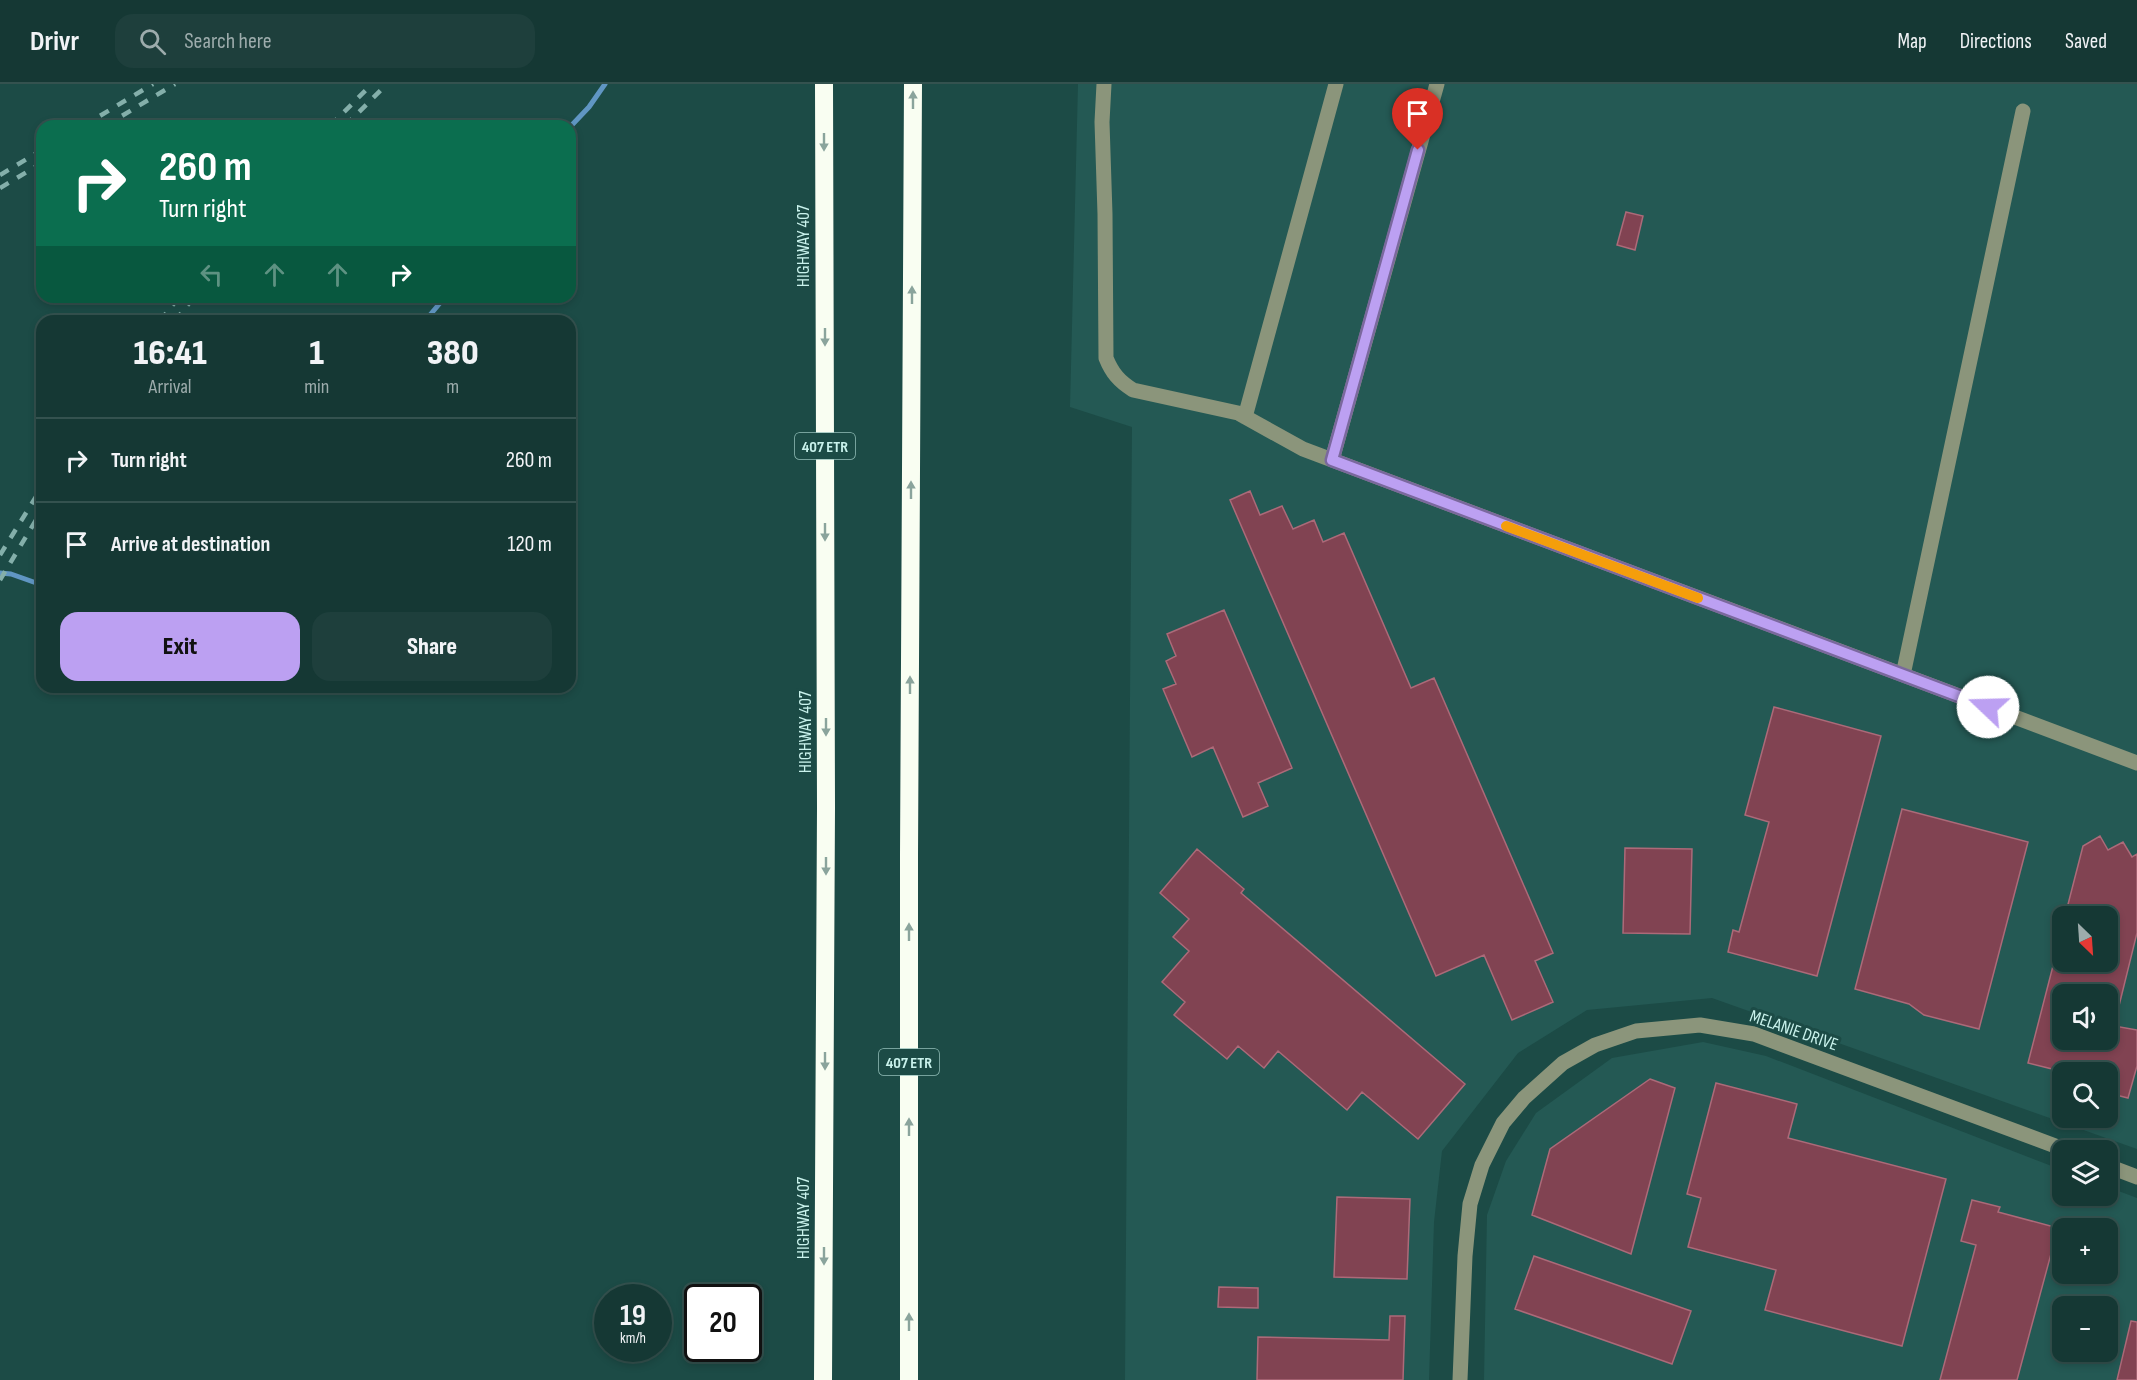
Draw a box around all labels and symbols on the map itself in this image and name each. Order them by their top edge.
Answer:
pin [1392,88,1443,150]
one-way arrow [908,90,918,109]
one-way arrow [819,133,829,152]
street label: HIGHWAY 407 [793,204,814,287]
one-way arrow [907,285,917,304]
one-way arrow [820,328,830,347]
road number: 407 ETR [795,433,855,459]
one-way arrow [906,480,916,499]
one-way arrow [820,523,830,542]
one-way arrow [905,675,915,694]
position arrow [1956,675,2020,739]
street label: HIGHWAY 407 [795,690,816,773]
one-way arrow [821,718,831,737]
one-way arrow [821,857,831,876]
north arrow [2052,906,2118,972]
one-way arrow [904,922,914,941]
street label: MELANIE DRIVE [1747,1006,1841,1055]
road number: 407 ETR [879,1049,939,1075]
one-way arrow [820,1052,830,1071]
one-way arrow [904,1117,914,1136]
street label: HIGHWAY 407 [793,1176,814,1259]
one-way arrow [819,1247,829,1266]
speed limit sign: 20 [684,1284,762,1362]
one-way arrow [904,1312,914,1331]

